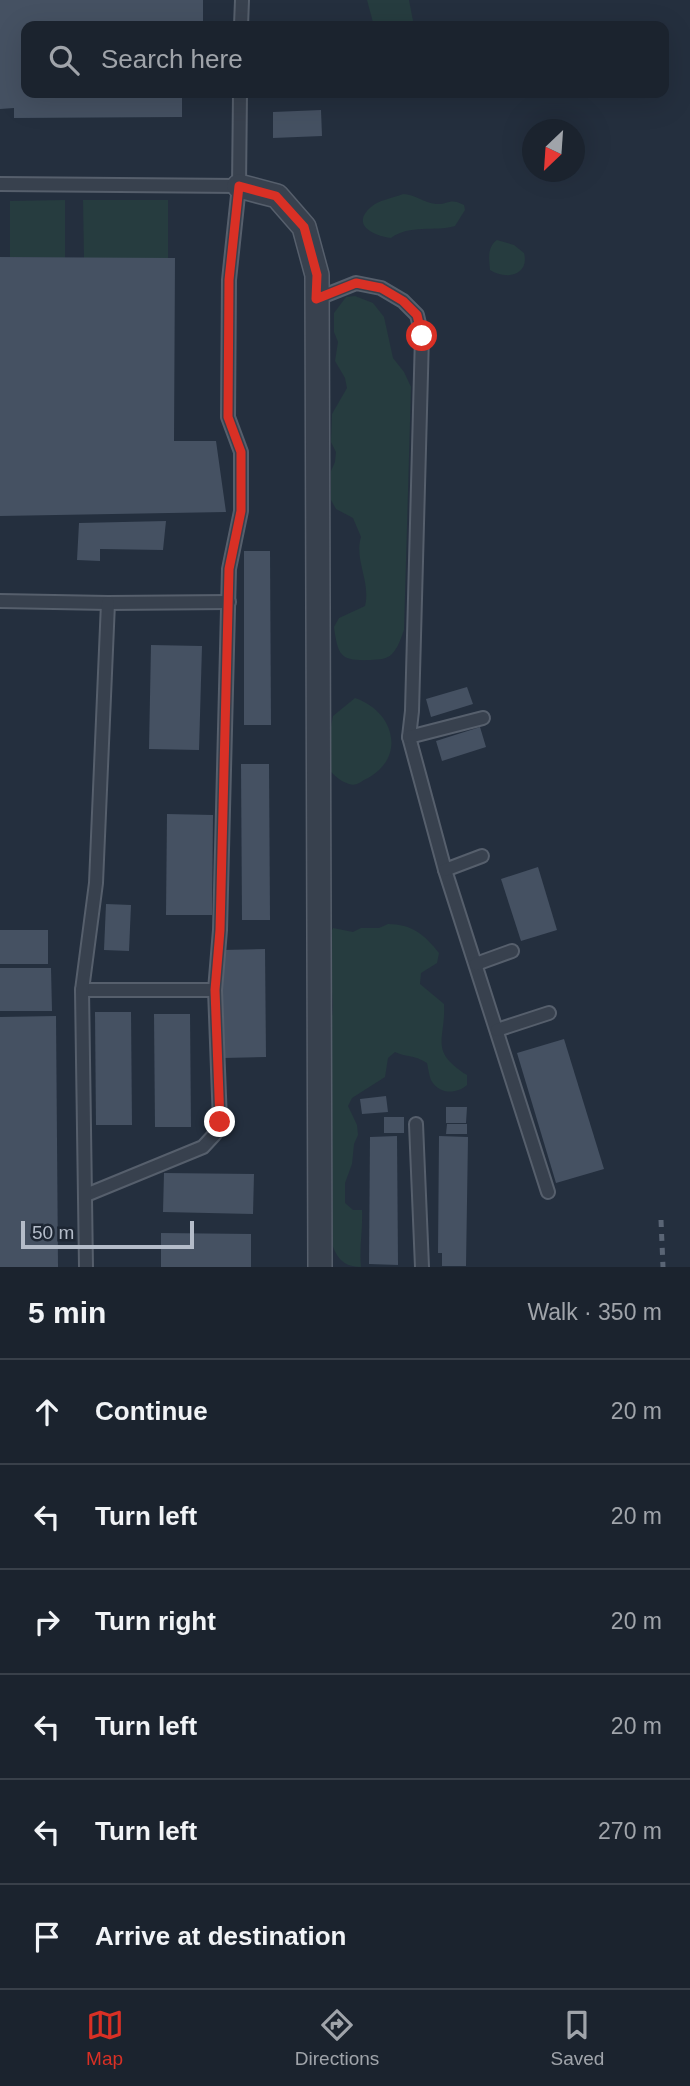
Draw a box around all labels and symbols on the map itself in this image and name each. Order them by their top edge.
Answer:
north arrow [522,119,585,182]
route start [406,320,437,351]
route end [204,1106,235,1137]
scale bar [21,1218,194,1250]

